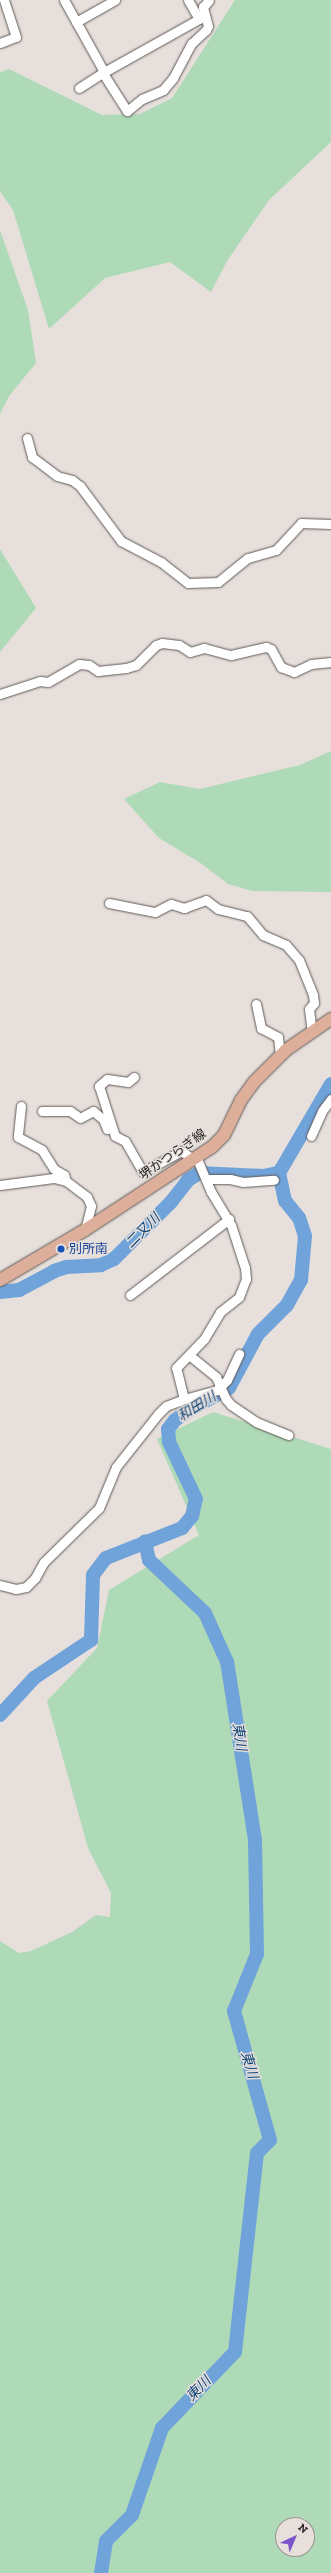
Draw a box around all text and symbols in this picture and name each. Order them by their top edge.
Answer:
street label: 堺かつらぎ線 [137,1126,209,1184]
water label: 二又川 [122,1210,164,1252]
place label: 別所南 [69,1241,108,1257]
marker: 別所南 [56,1244,66,1254]
water label: 和田川 [175,1389,219,1425]
water label: 東川 [229,1722,249,1752]
water label: 東川 [237,2049,261,2081]
water label: 東川 [183,2373,215,2405]
north arrow [275,2517,315,2557]
text: N [295,2521,311,2536]

